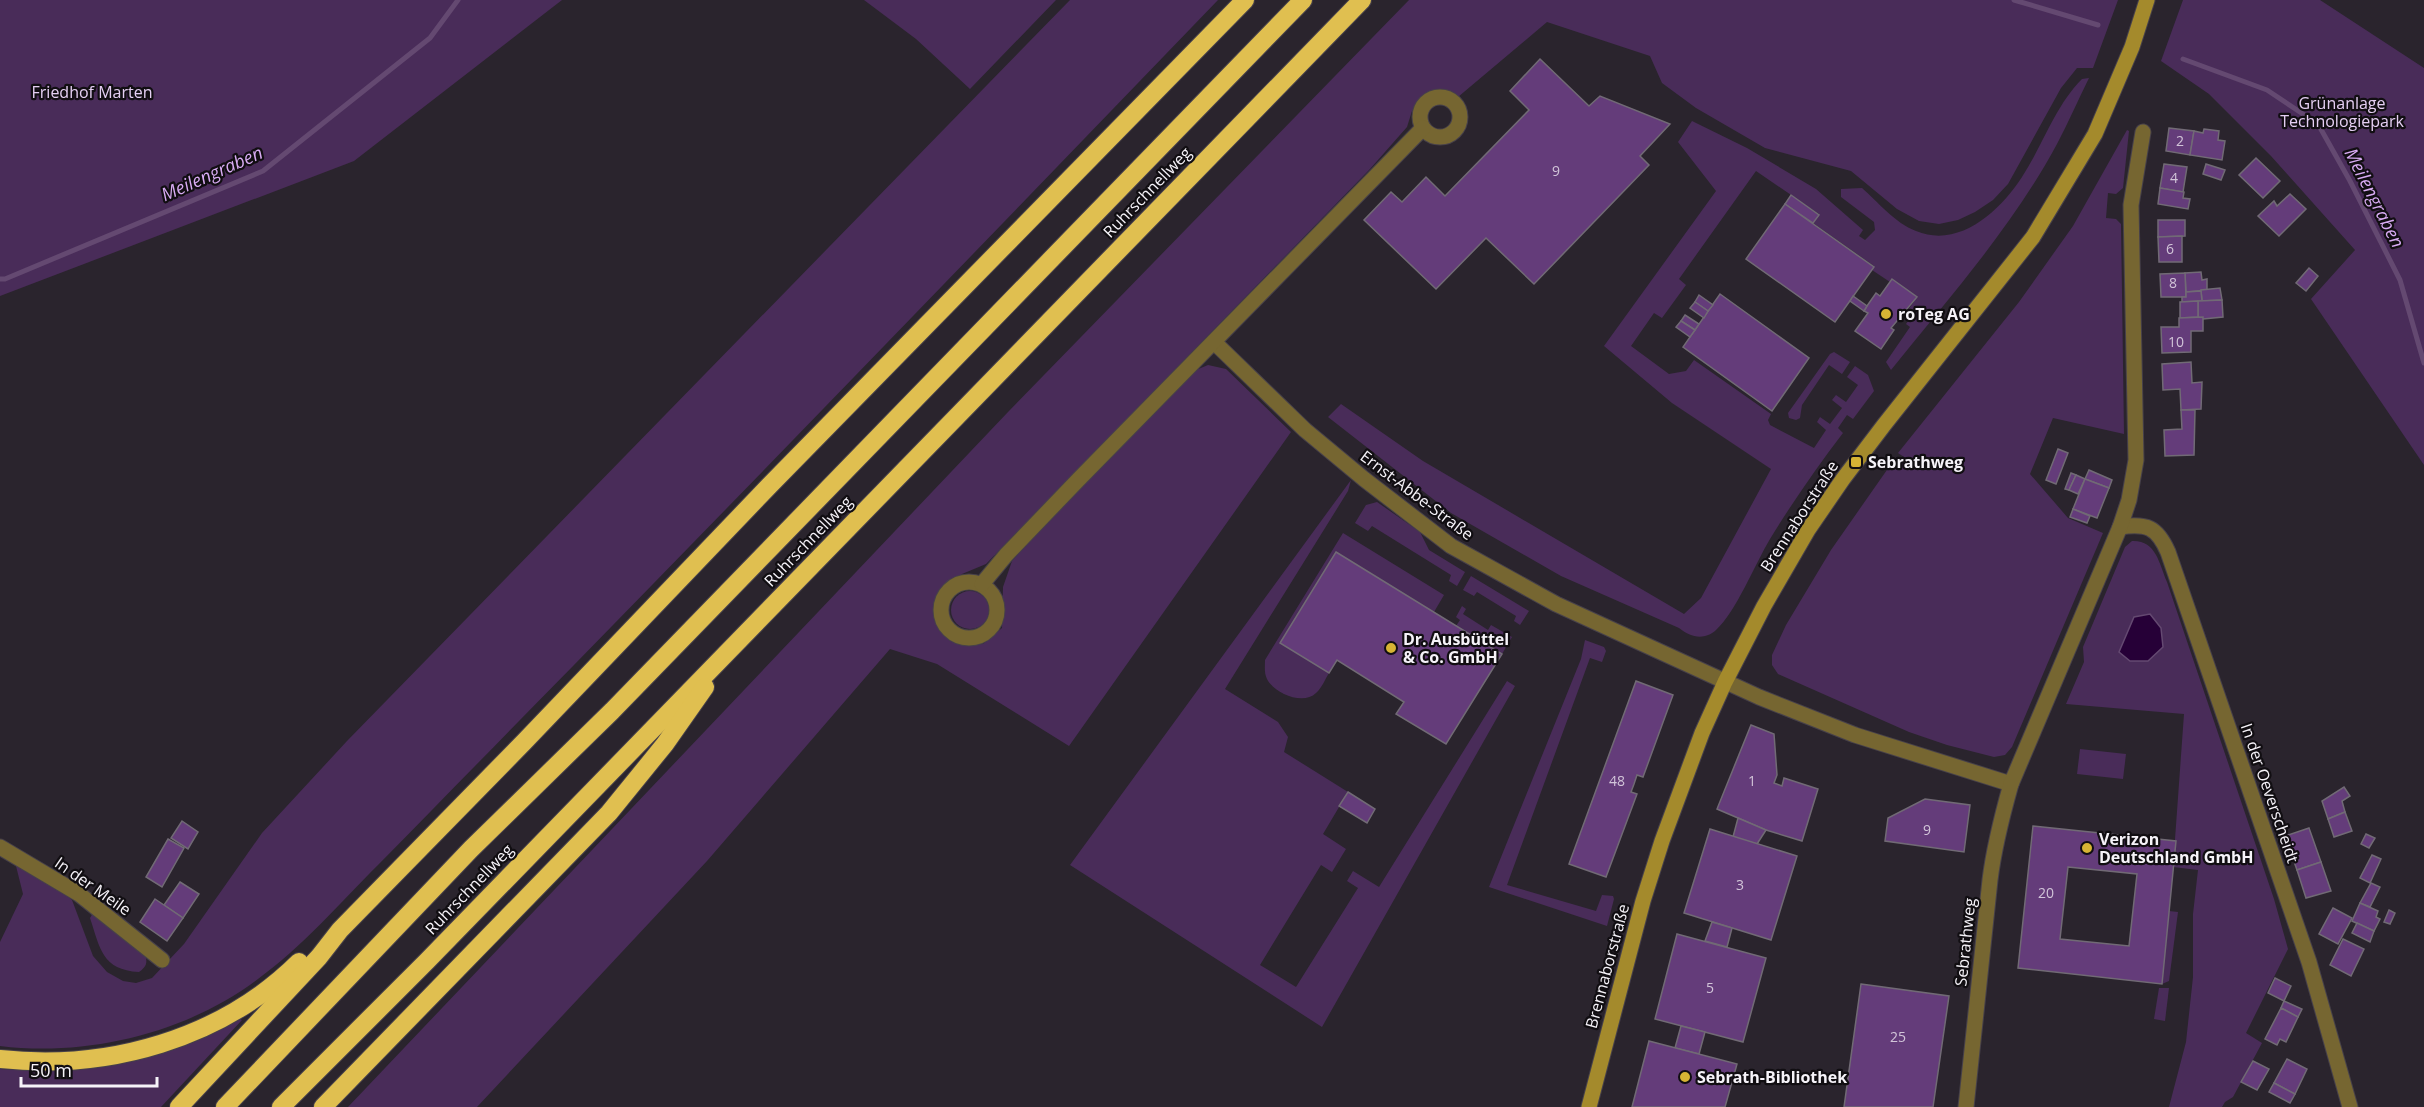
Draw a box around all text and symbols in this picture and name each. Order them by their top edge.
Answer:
park label: Friedhof Marten [32,81,152,103]
park label: Grünanlage Technologiepark [2280,92,2404,132]
house number: 2 [2176,131,2184,150]
water label: Meilengraben [157,140,266,206]
street label: Ruhrschnellweg [1098,142,1196,242]
water label: Meilengraben [2339,144,2410,251]
house number: 9 [1552,161,1560,180]
house number: 4 [2170,168,2178,187]
house number: 6 [2166,239,2174,258]
house number: 8 [2169,273,2177,292]
place label: roTeg AG [1898,303,1970,325]
marker: roTeg AG [1879,307,1893,321]
house number: 10 [2168,332,2184,351]
street label: Ernst-Abbe-Straße [1356,445,1478,545]
place label: Sebrathweg [1868,451,1963,473]
marker: Sebrathweg [1849,455,1863,469]
street label: Brennaborstraße [1755,456,1843,576]
street label: Ruhrschnellweg [759,491,857,591]
place label: Dr. Ausbüttel & Co. GmbH [1403,628,1509,668]
marker: Dr. Ausbüttel & Co. GmbH [1384,641,1398,655]
street label: In der Oeverscheidt [2236,720,2304,866]
house number: 48 [1609,771,1625,790]
house number: 1 [1748,771,1756,790]
house number: 9 [1923,820,1931,839]
place label: Verizon Deutschland GmbH [2099,828,2253,868]
street label: Ruhrschnellweg [420,839,518,939]
marker: Verizon Deutschland GmbH [2080,841,2094,855]
street label: In der Meile [51,852,136,920]
house number: 3 [1736,875,1744,894]
house number: 20 [2038,883,2054,902]
street label: Sebrathweg [1949,897,1981,987]
street label: Brennaborstraße [1580,901,1634,1031]
house number: 5 [1706,978,1714,997]
house number: 25 [1890,1027,1906,1046]
scale bar [21,1050,158,1088]
text: 50 m [30,1058,72,1082]
place label: Sebrath-Bibliothek [1697,1066,1847,1088]
marker: Sebrath-Bibliothek [1678,1070,1692,1084]

